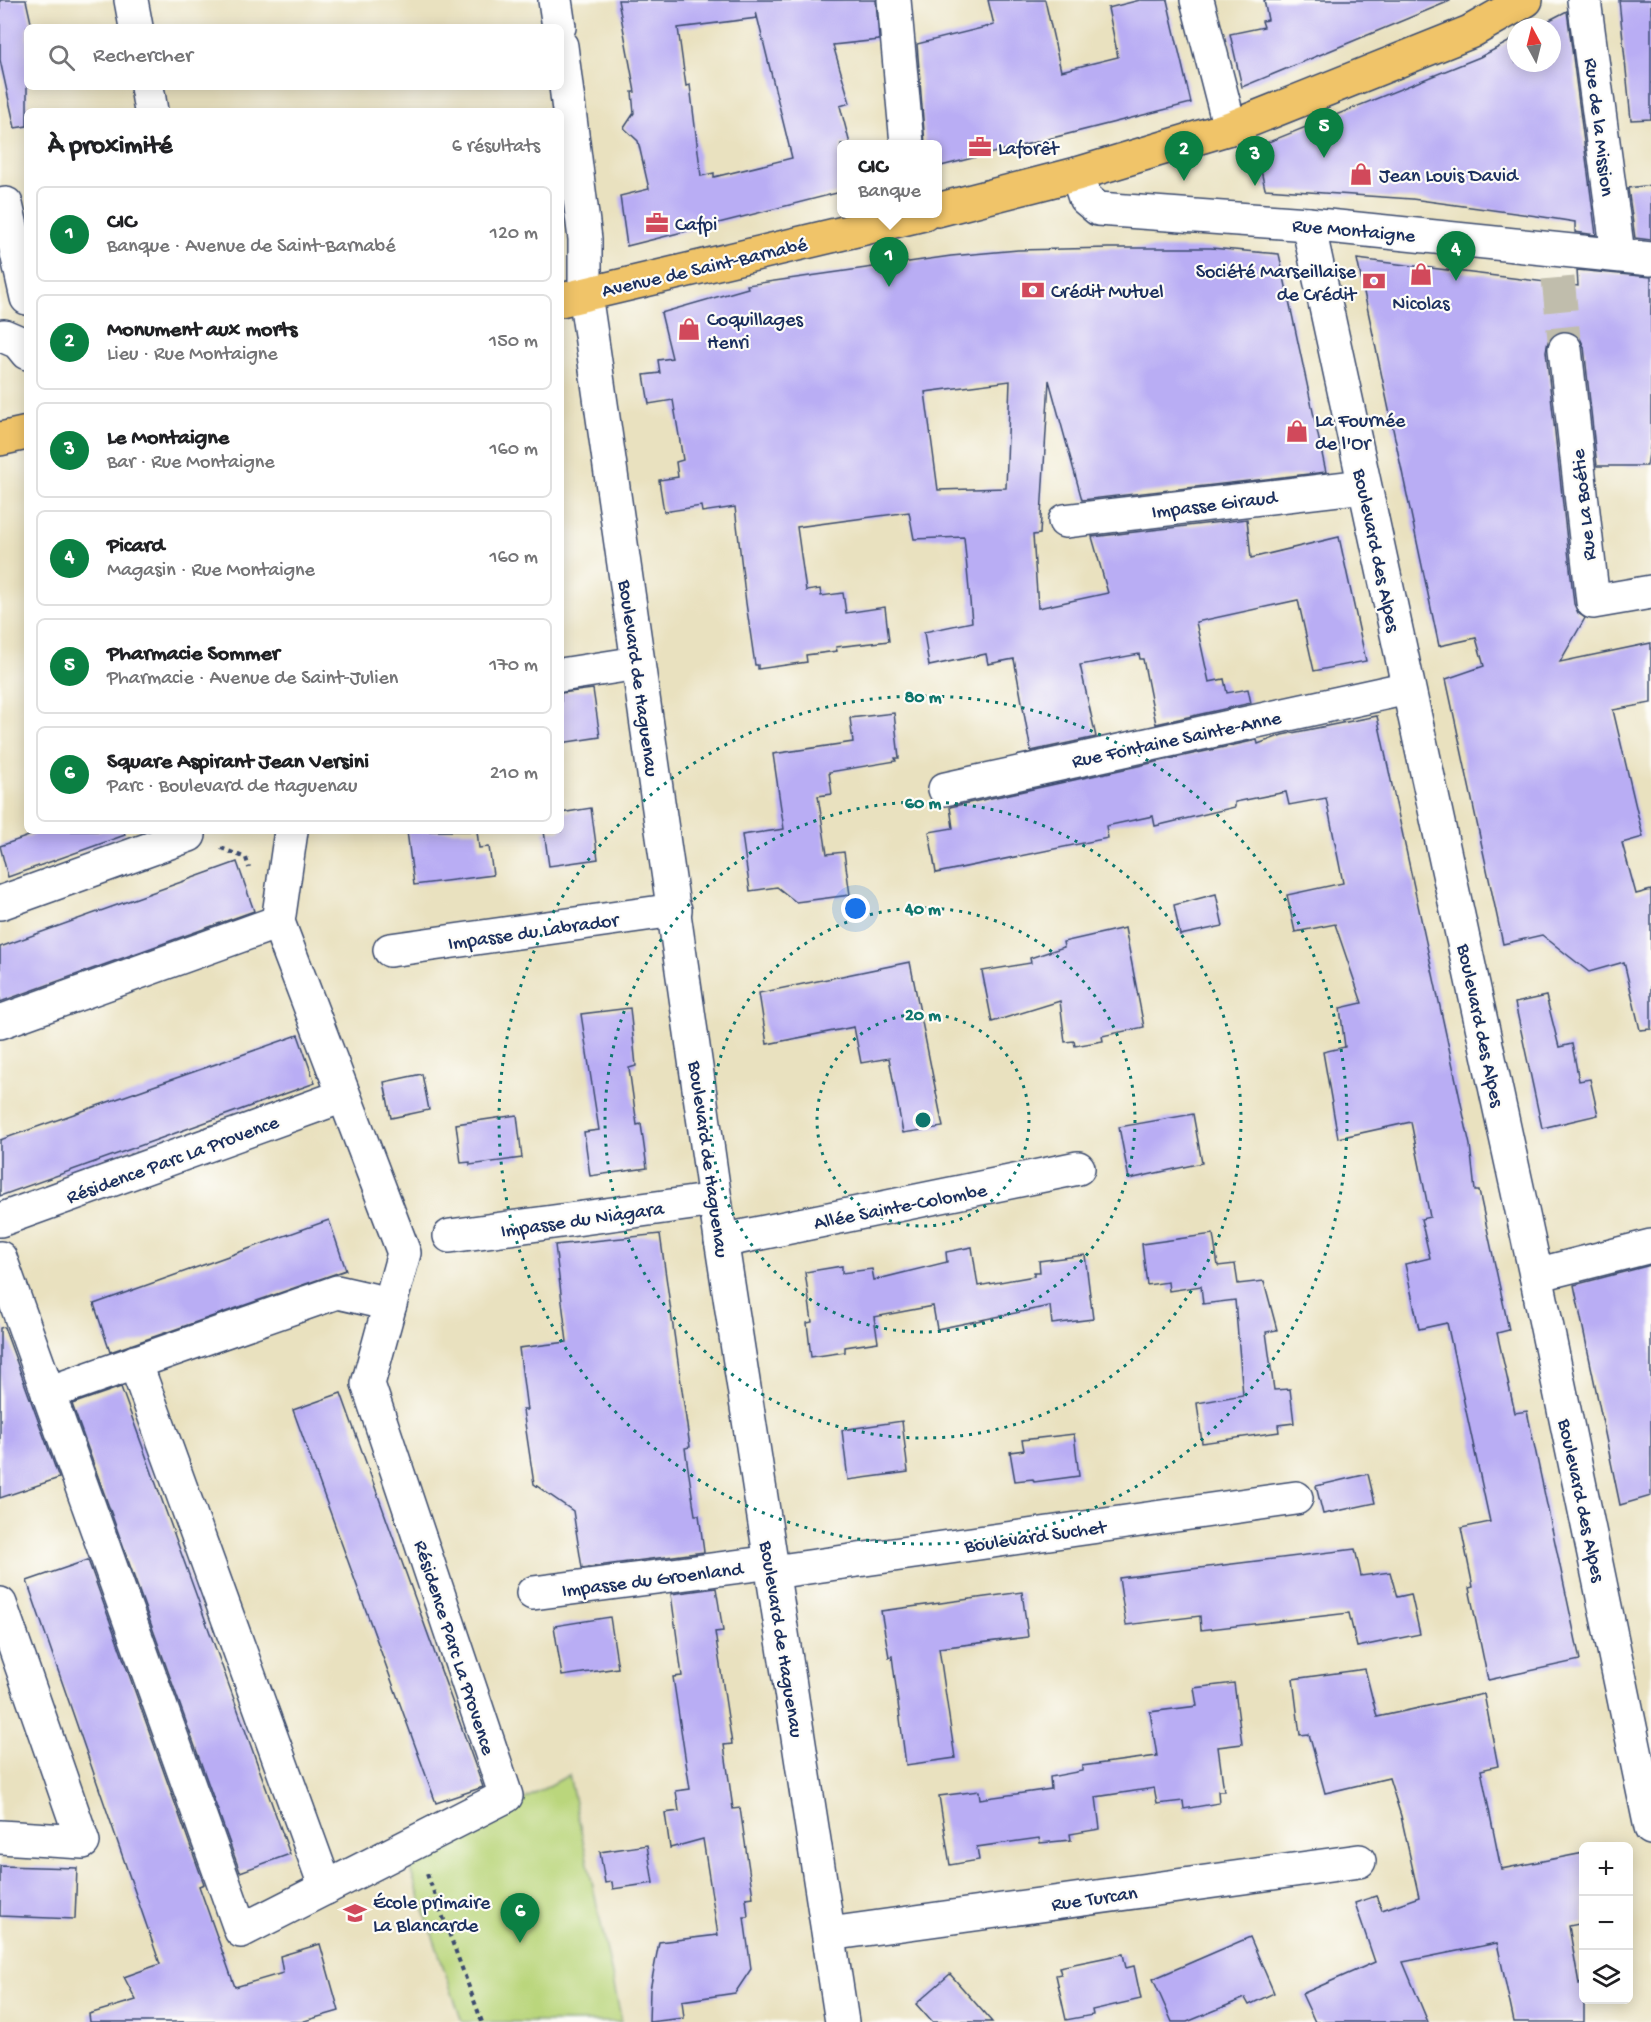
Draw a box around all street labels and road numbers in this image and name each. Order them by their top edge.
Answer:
street label: Rue de la Mission [1578,57,1617,198]
street label: Rue Montaigne [1291,216,1417,249]
street label: Avenue de Saint-Barnabé [600,234,810,304]
street label: Rue La Boétie [1568,447,1603,561]
street label: Boulevard des Alpes [1346,466,1403,635]
street label: Impasse Giraud [1151,487,1281,526]
street label: Boulevard de Haguenau [611,578,662,779]
street label: Rue Fontaine Sainte-Anne [1070,708,1284,775]
street label: Impasse du Labrador [447,910,622,957]
street label: Boulevard des Alpes [1450,941,1507,1110]
street label: Boulevard de Haguenau [681,1059,732,1260]
street label: Résidence Parc La Provence [64,1112,283,1210]
street label: Allée Sainte-Colombe [812,1180,990,1237]
street label: Impasse du Niagara [499,1198,667,1244]
street label: Boulevard des Alpes [1551,1416,1608,1585]
street label: Boulevard Suchet [962,1517,1110,1560]
street label: Résidence Parc La Provence [407,1538,498,1759]
street label: Boulevard de Haguenau [752,1539,807,1740]
street label: Impasse du Groenland [561,1559,747,1604]
street label: Rue Turcan [1050,1883,1139,1918]

